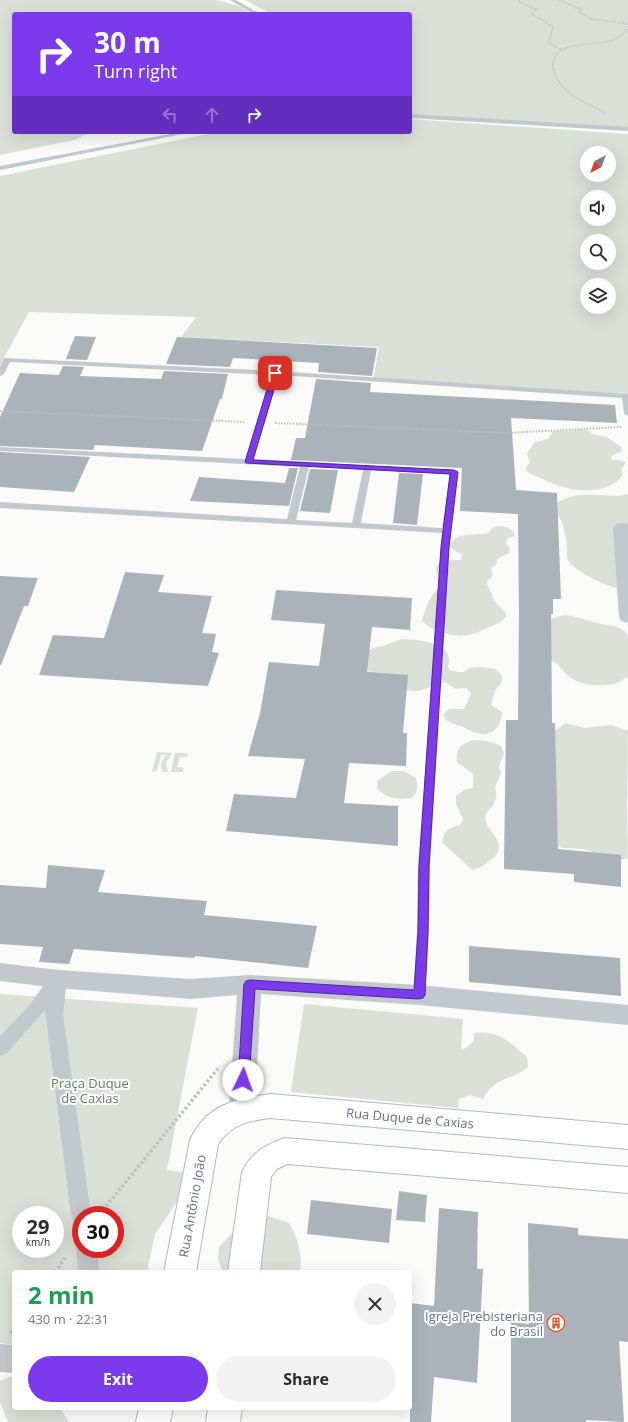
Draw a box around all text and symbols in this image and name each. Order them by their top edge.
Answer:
text: 30 m [94,23,161,61]
icon: right [28,28,80,80]
text: Turn right [94,59,177,83]
icon: left [159,104,181,126]
icon: ahead [201,104,223,126]
icon: right [243,104,265,126]
north arrow [580,146,616,182]
map controls [580,146,616,314]
button: sound [580,190,616,226]
button: search [580,234,616,270]
button: layers [580,278,616,314]
pin [258,356,292,390]
icon: arrive [264,362,286,384]
position arrow [222,1059,264,1101]
park label: Praça Duque de Caxias [51,1074,129,1107]
street label: Rua Duque de Caxias [345,1103,475,1133]
street label: Rua Antônio João [174,1153,210,1259]
speed limit sign: 30 [72,1206,124,1258]
text: 29 [27,1213,49,1240]
text: km/h [26,1235,50,1249]
text: 2 min [28,1278,95,1311]
button: close [354,1283,396,1325]
place label: Igreja Prebisteriana do Brasil [425,1307,543,1340]
text: 430 m · 22:31 [28,1310,109,1328]
building icon: Igreja Prebisteriana do Brasil [546,1313,566,1333]
button: Exit [28,1356,208,1402]
button: Share [216,1356,396,1402]

